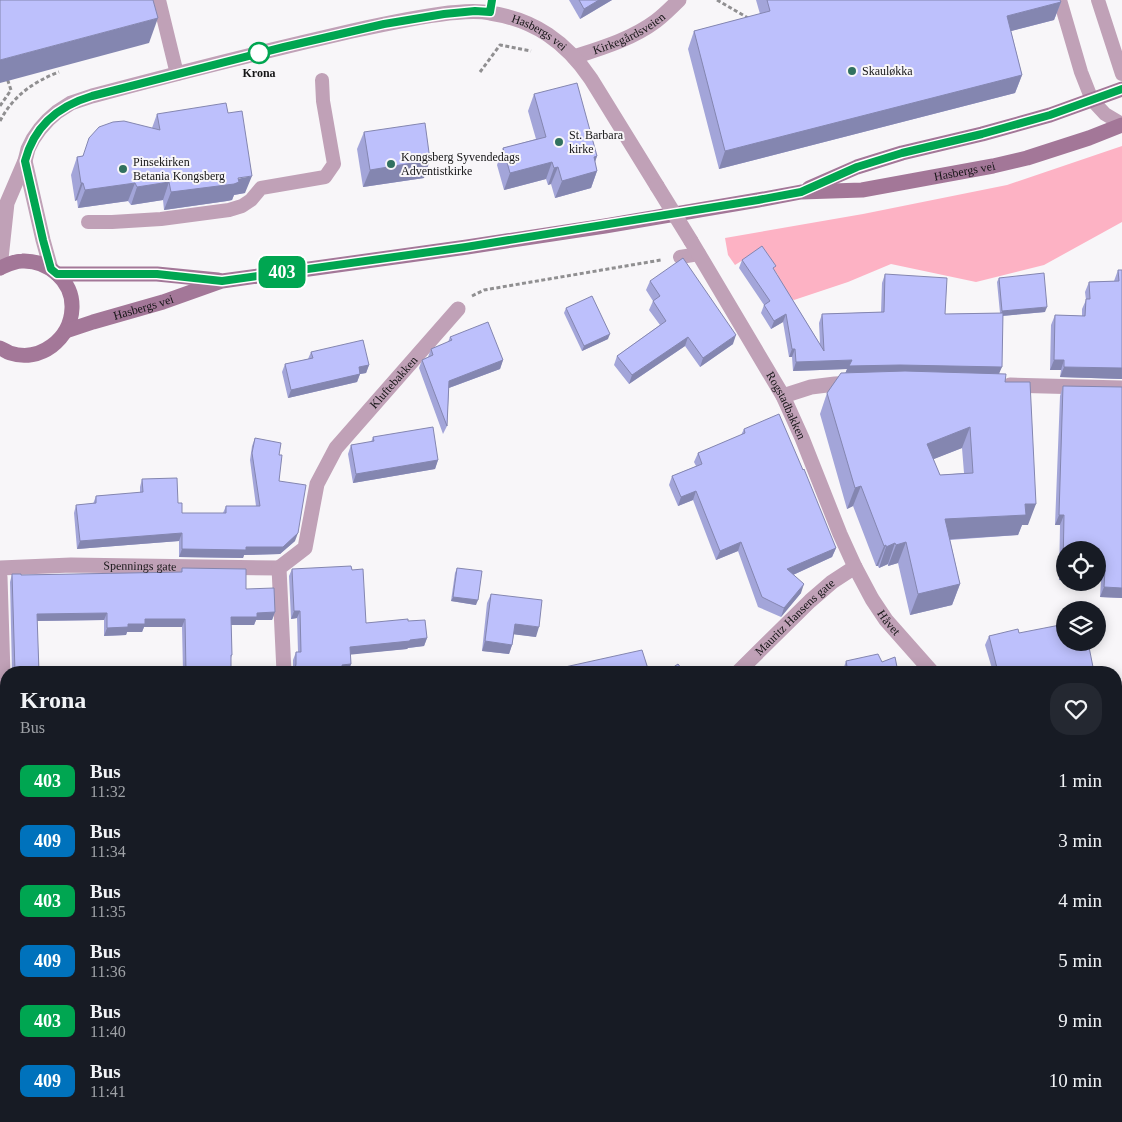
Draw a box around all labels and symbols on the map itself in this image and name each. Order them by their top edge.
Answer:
street label: Kirkegårdsveien [591,10,668,57]
street label: Hasbergs vei [510,11,570,54]
marker: Krona [248,42,270,64]
place label: Skauløkka [862,64,913,78]
marker: Skauløkka [846,65,858,77]
place label: Krona [242,66,276,80]
place label: St. Barbara kirke [569,128,624,156]
marker: St. Barbara kirke [553,136,565,148]
place label: Kongsberg Syvendedags Adventistkirke [401,150,520,178]
place label: Pinsekirken Betania Kongsberg [133,155,225,183]
marker: Kongsberg Syvendedags Adventistkirke [385,158,397,170]
street label: Hasbergs vei [933,159,997,184]
marker: Pinsekirken Betania Kongsberg [117,163,129,175]
line badge: 403 [253,256,311,288]
street label: Hasbergs vei [112,292,176,323]
street label: Kluftebakken [367,353,420,412]
street label: Rogstadbakken [763,369,809,441]
street label: Spennings gate [103,558,177,574]
street label: Mauritz Hansens gate [752,576,837,658]
street label: Håvet [874,607,904,639]

